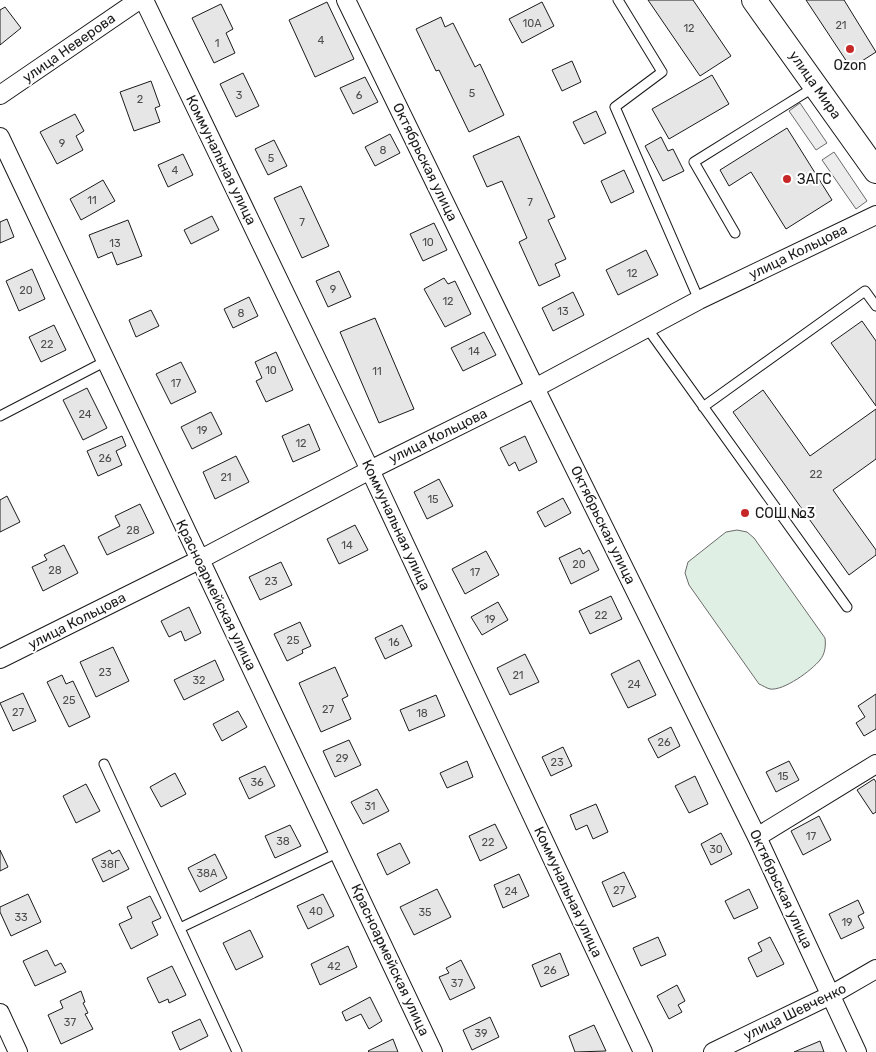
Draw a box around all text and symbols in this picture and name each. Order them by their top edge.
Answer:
street label: улица Неверова [19,10,119,86]
house number: 10А [522,17,542,30]
house number: 21 [835,19,847,32]
house number: 12 [683,22,695,35]
house number: 4 [318,34,325,47]
house number: 1 [215,37,219,50]
marker: Ozon [844,43,856,55]
street label: улица Мира [785,48,845,122]
place label: Ozon [833,57,867,74]
house number: 5 [469,87,476,100]
house number: 3 [236,89,243,102]
house number: 6 [356,89,363,102]
street label: Коммунальная улица [182,92,260,228]
house number: 2 [137,93,143,106]
street label: Октябрьская улица [389,100,461,224]
house number: 9 [59,137,65,150]
house number: 8 [380,144,387,157]
house number: 5 [268,152,275,165]
house number: 4 [172,164,179,177]
place label: ЗАГС [797,171,832,188]
marker: ЗАГС [781,173,793,185]
house number: 11 [87,194,97,207]
house number: 7 [527,196,533,209]
house number: 7 [299,216,305,229]
street label: улица Кольцова [746,221,850,283]
house number: 10 [422,236,434,249]
house number: 13 [109,237,121,250]
house number: 12 [626,267,638,280]
house number: 9 [330,283,336,296]
house number: 20 [19,284,33,297]
house number: 12 [442,295,454,308]
house number: 13 [557,305,569,318]
house number: 8 [238,307,245,320]
house number: 22 [41,338,53,351]
house number: 14 [468,345,480,358]
house number: 10 [265,364,277,377]
house number: 11 [372,365,382,378]
house number: 17 [171,377,182,390]
street label: улица Кольцова [386,405,490,467]
house number: 24 [78,408,92,421]
house number: 19 [196,424,208,437]
house number: 12 [295,437,307,450]
house number: 26 [98,452,112,465]
street label: Коммунальная улица [358,457,434,593]
street label: Октябрьская улица [567,463,639,587]
house number: 22 [810,468,822,481]
house number: 21 [220,471,232,484]
house number: 15 [427,493,439,506]
place label: СОШ №3 [755,505,815,522]
marker: СОШ №3 [739,507,751,519]
street label: Красноармейская улица [172,517,260,673]
house number: 28 [126,524,140,537]
house number: 14 [341,539,353,552]
house number: 20 [572,558,586,571]
house number: 28 [48,564,62,577]
house number: 17 [470,566,481,579]
house number: 23 [264,575,278,588]
street label: улица Кольцова [25,589,129,653]
house number: 22 [595,609,607,622]
house number: 19 [484,613,496,626]
house number: 25 [287,634,300,647]
house number: 16 [388,636,400,649]
house number: 23 [98,666,112,679]
house number: 21 [512,669,524,682]
house number: 32 [192,674,206,687]
house number: 24 [627,678,641,691]
house number: 25 [63,694,76,707]
house number: 27 [322,703,334,716]
house number: 27 [12,706,24,719]
house number: 18 [416,707,428,720]
house number: 26 [657,736,671,749]
house number: 29 [336,752,348,765]
house number: 23 [550,756,564,769]
house number: 15 [777,770,789,783]
house number: 36 [250,776,264,789]
house number: 31 [364,800,376,813]
street label: Коммунальная улица [530,824,606,960]
street label: Октябрьская улица [746,827,816,951]
house number: 17 [806,830,817,843]
house number: 38 [276,835,290,848]
house number: 22 [482,836,494,849]
house number: 30 [709,843,723,856]
house number: 38Г [100,858,120,871]
house number: 38А [197,867,218,880]
street label: Красноармейская улица [347,881,433,1039]
house number: 27 [613,884,625,897]
house number: 24 [504,885,518,898]
house number: 40 [309,905,323,918]
house number: 35 [418,906,432,919]
house number: 33 [14,911,28,924]
house number: 19 [841,916,853,929]
house number: 42 [327,960,341,973]
house number: 26 [543,964,557,977]
house number: 37 [451,977,463,990]
street label: улица Шевченко [741,980,849,1044]
house number: 37 [64,1016,76,1029]
house number: 39 [474,1027,488,1040]

